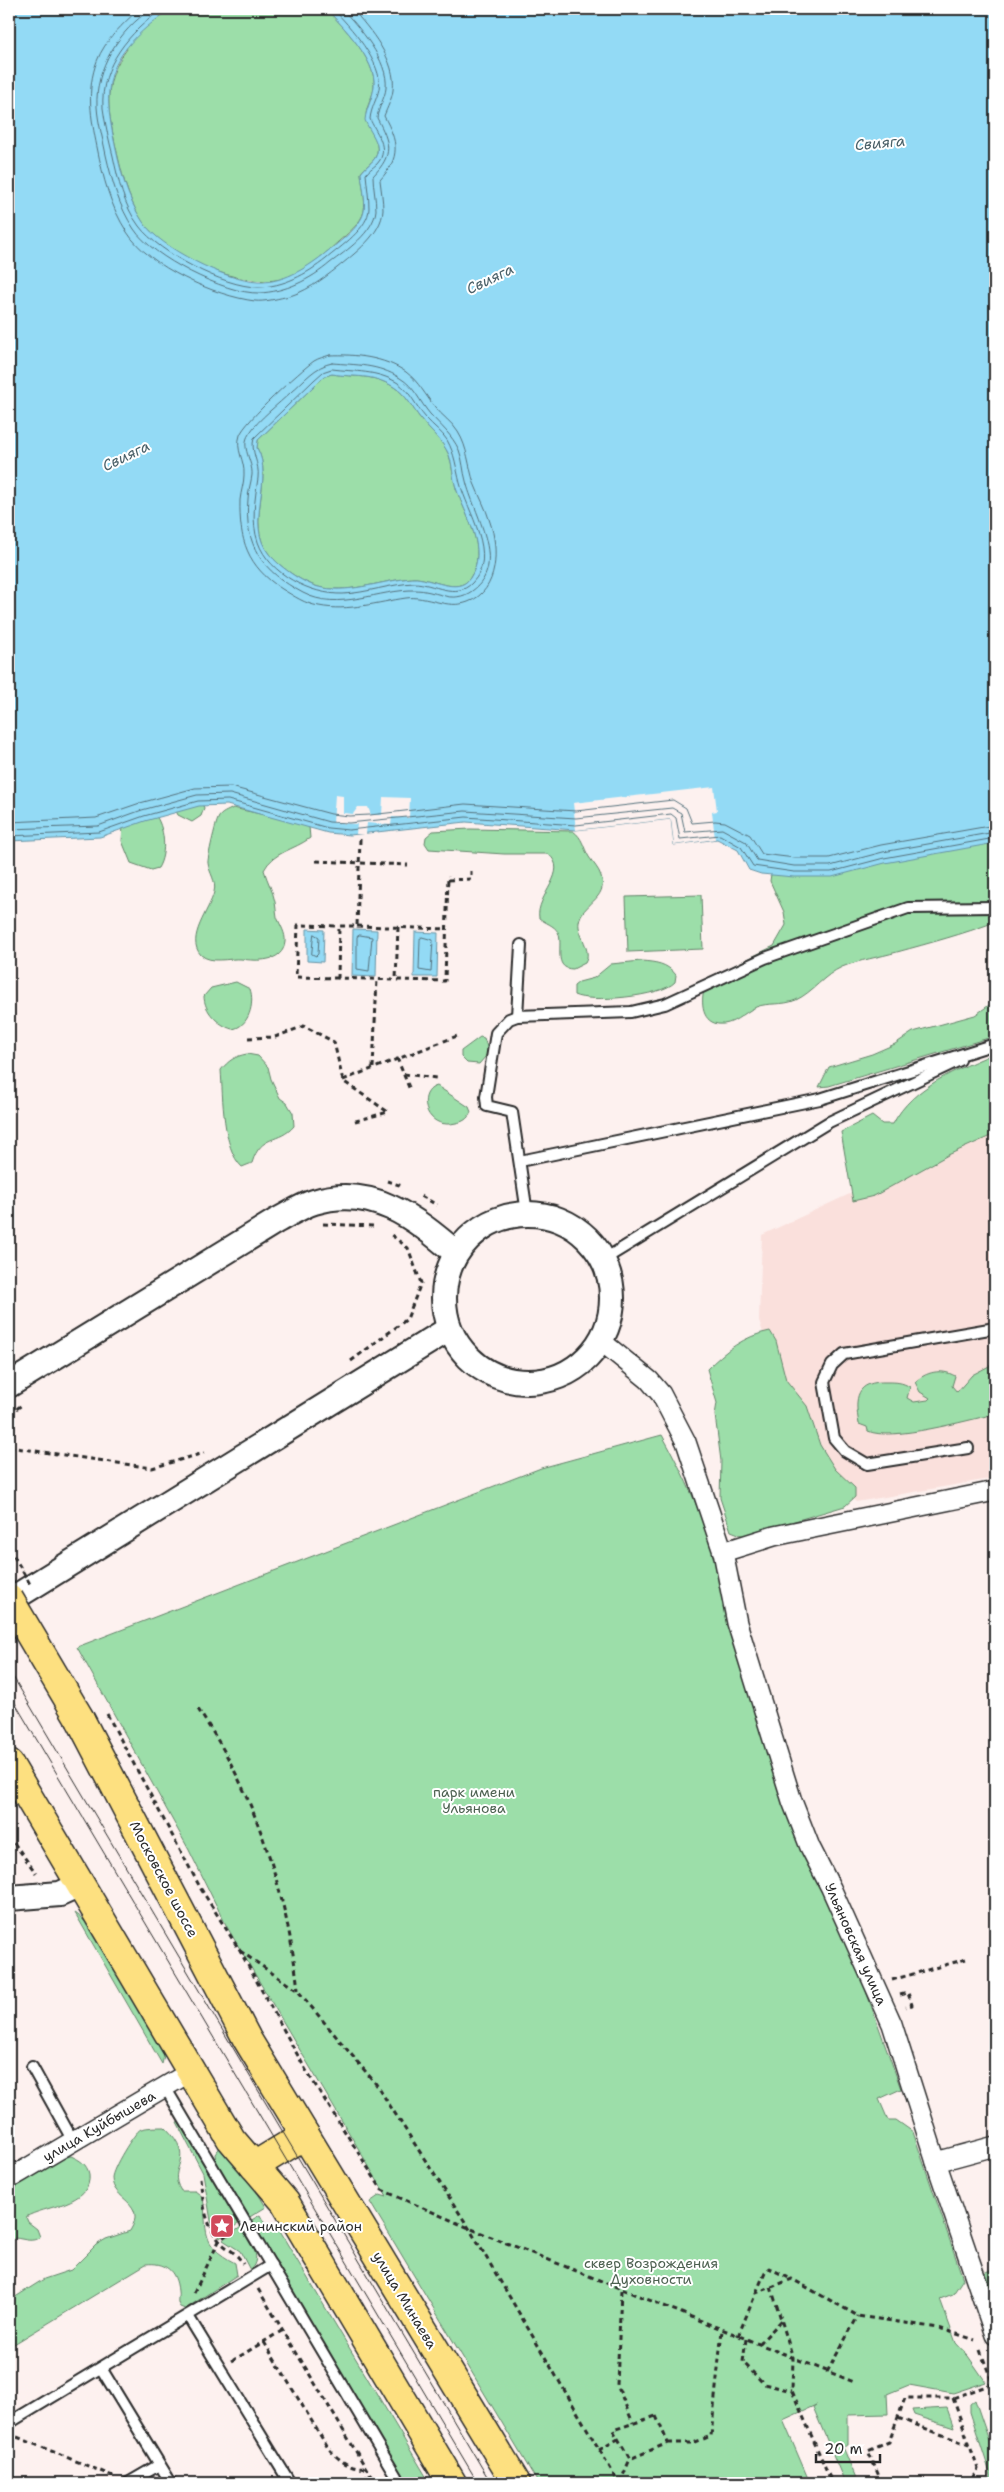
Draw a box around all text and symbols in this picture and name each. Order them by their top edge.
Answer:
water label: Свияга [854,131,906,155]
water label: Свияга [463,259,517,299]
water label: Свияга [99,436,153,476]
park label: парк имени Ульянова [433,1783,515,1817]
street label: Московское шоссе [126,1818,202,1940]
street label: Ульяновская улица [821,1880,891,2008]
street label: улица Куйбышева [39,2086,159,2166]
place icon: Ленинский район [209,2213,235,2239]
place label: Ленинский район [240,2217,362,2235]
street label: улица Минаева [369,2248,441,2352]
park label: сквер Возрождения Духовности [584,2254,718,2288]
scale bar [816,2432,880,2464]
text: 20 m [824,2439,863,2459]

